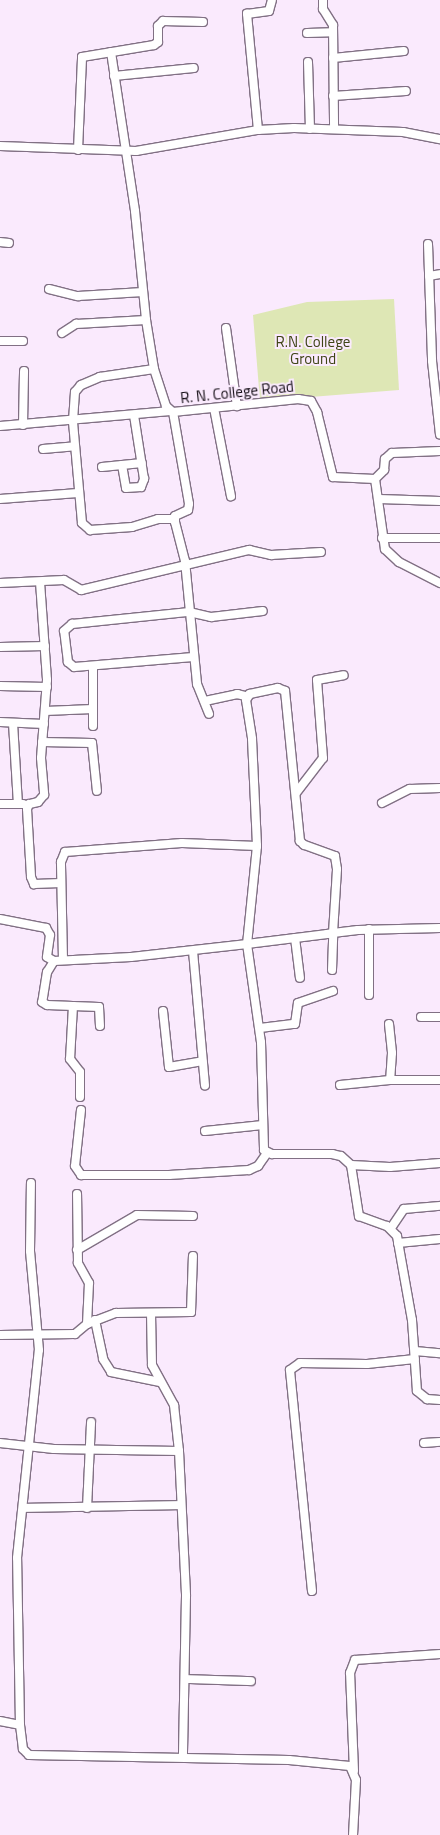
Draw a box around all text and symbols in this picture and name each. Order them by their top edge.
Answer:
park label: R.N. College Ground [276,332,350,367]
street label: R. N. College Road [179,377,295,407]

